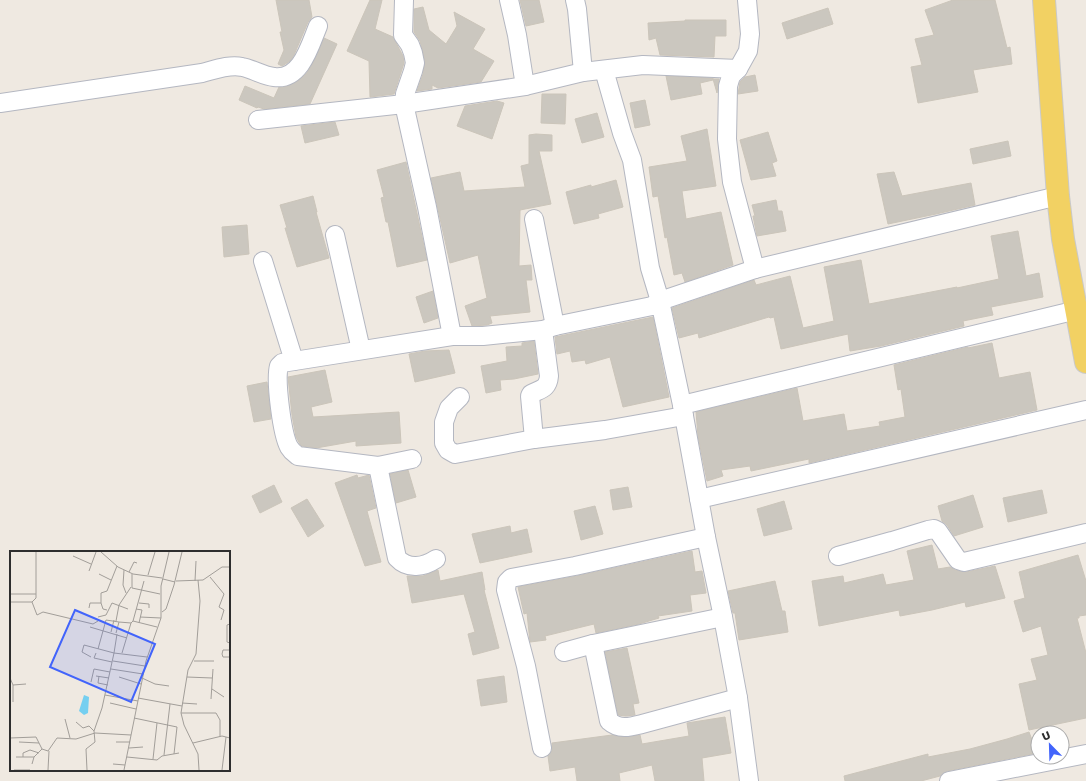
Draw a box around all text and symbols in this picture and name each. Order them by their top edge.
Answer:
inset map [10,551,230,771]
north arrow [1030,725,1070,765]
text: U [1040,729,1053,744]

